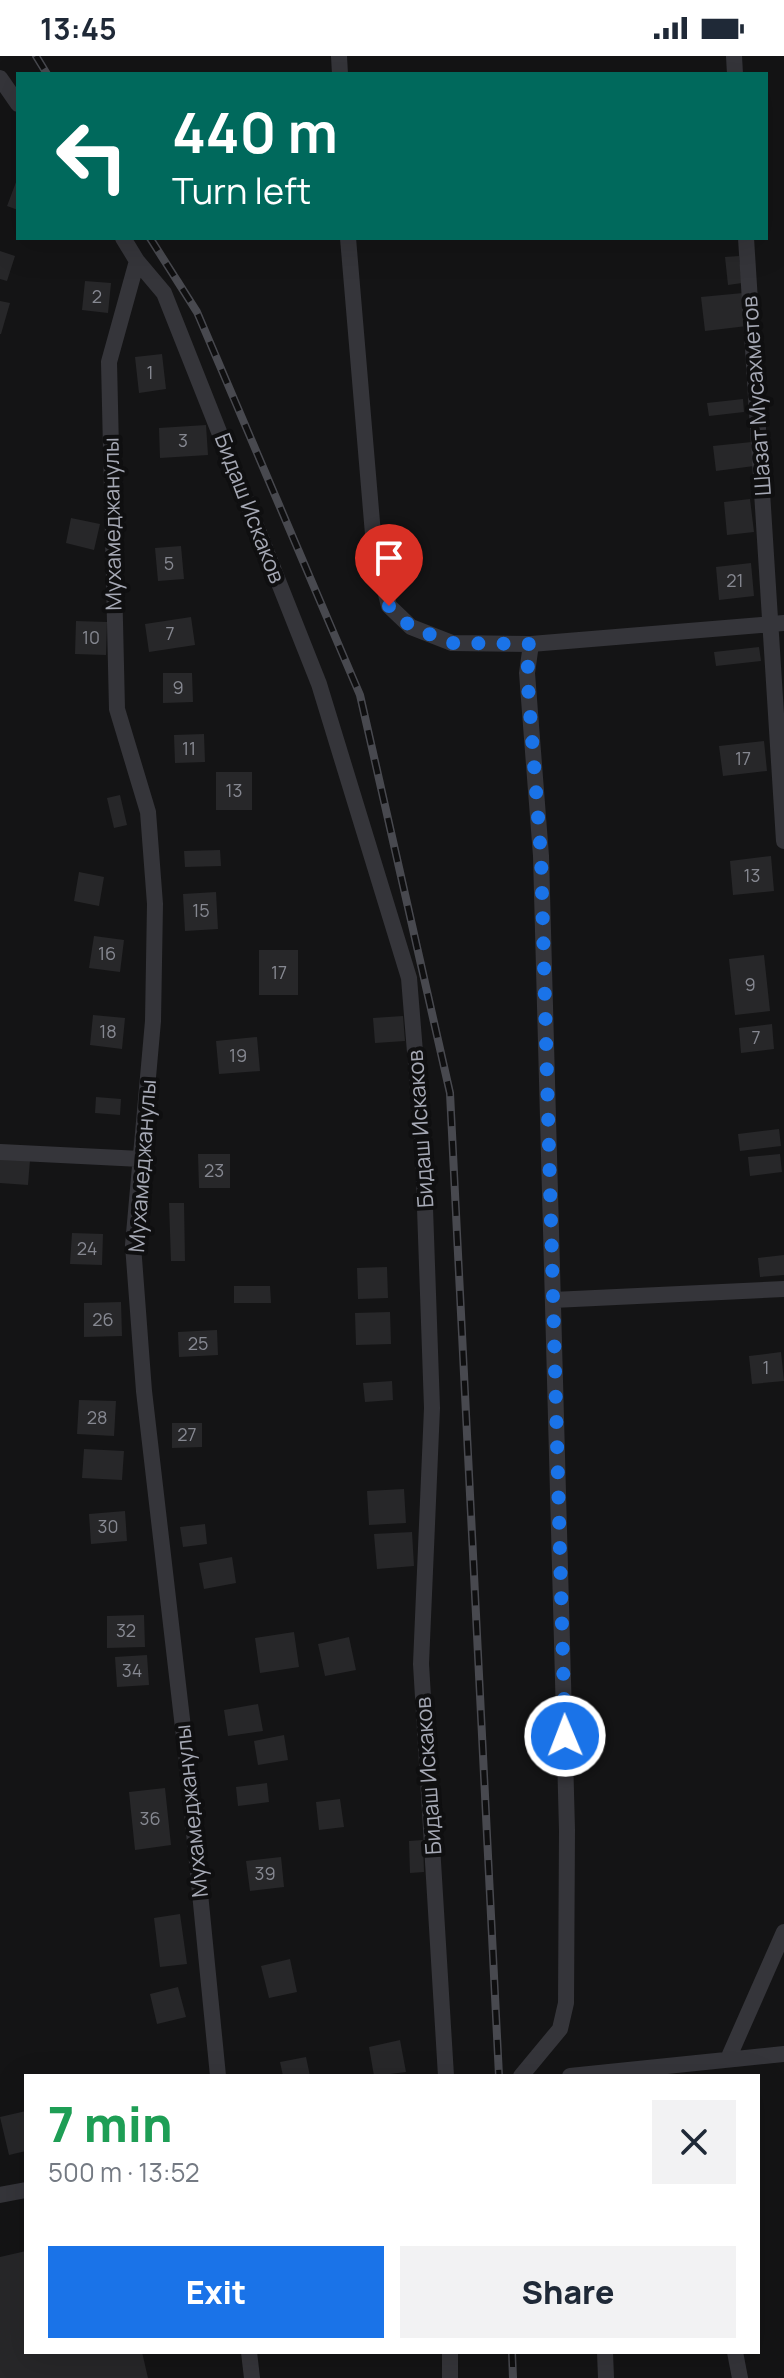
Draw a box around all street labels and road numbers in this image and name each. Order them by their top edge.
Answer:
street label: Шазат Мусахметов [734,295,778,497]
street label: Бидаш Искаков [208,429,292,587]
street label: Мухамеджанулы [95,437,129,611]
street label: Бидаш Искаков [400,1049,440,1209]
street label: Мухамеджанулы [121,1078,163,1254]
street label: Бидаш Искаков [408,1696,448,1856]
street label: Мухамеджанулы [167,1723,215,1899]

